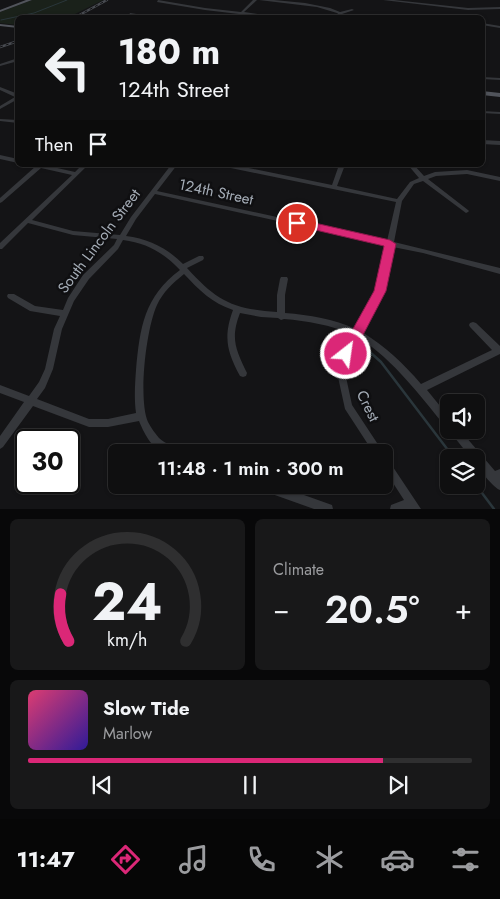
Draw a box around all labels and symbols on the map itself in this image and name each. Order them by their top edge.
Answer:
street label: 124th Street [177,173,256,211]
street label: South Lincoln Street [52,184,146,298]
pin [276,202,318,244]
position arrow [319,327,371,379]
street label: Crest [351,387,385,426]
speed limit sign: 30 [15,429,80,494]

